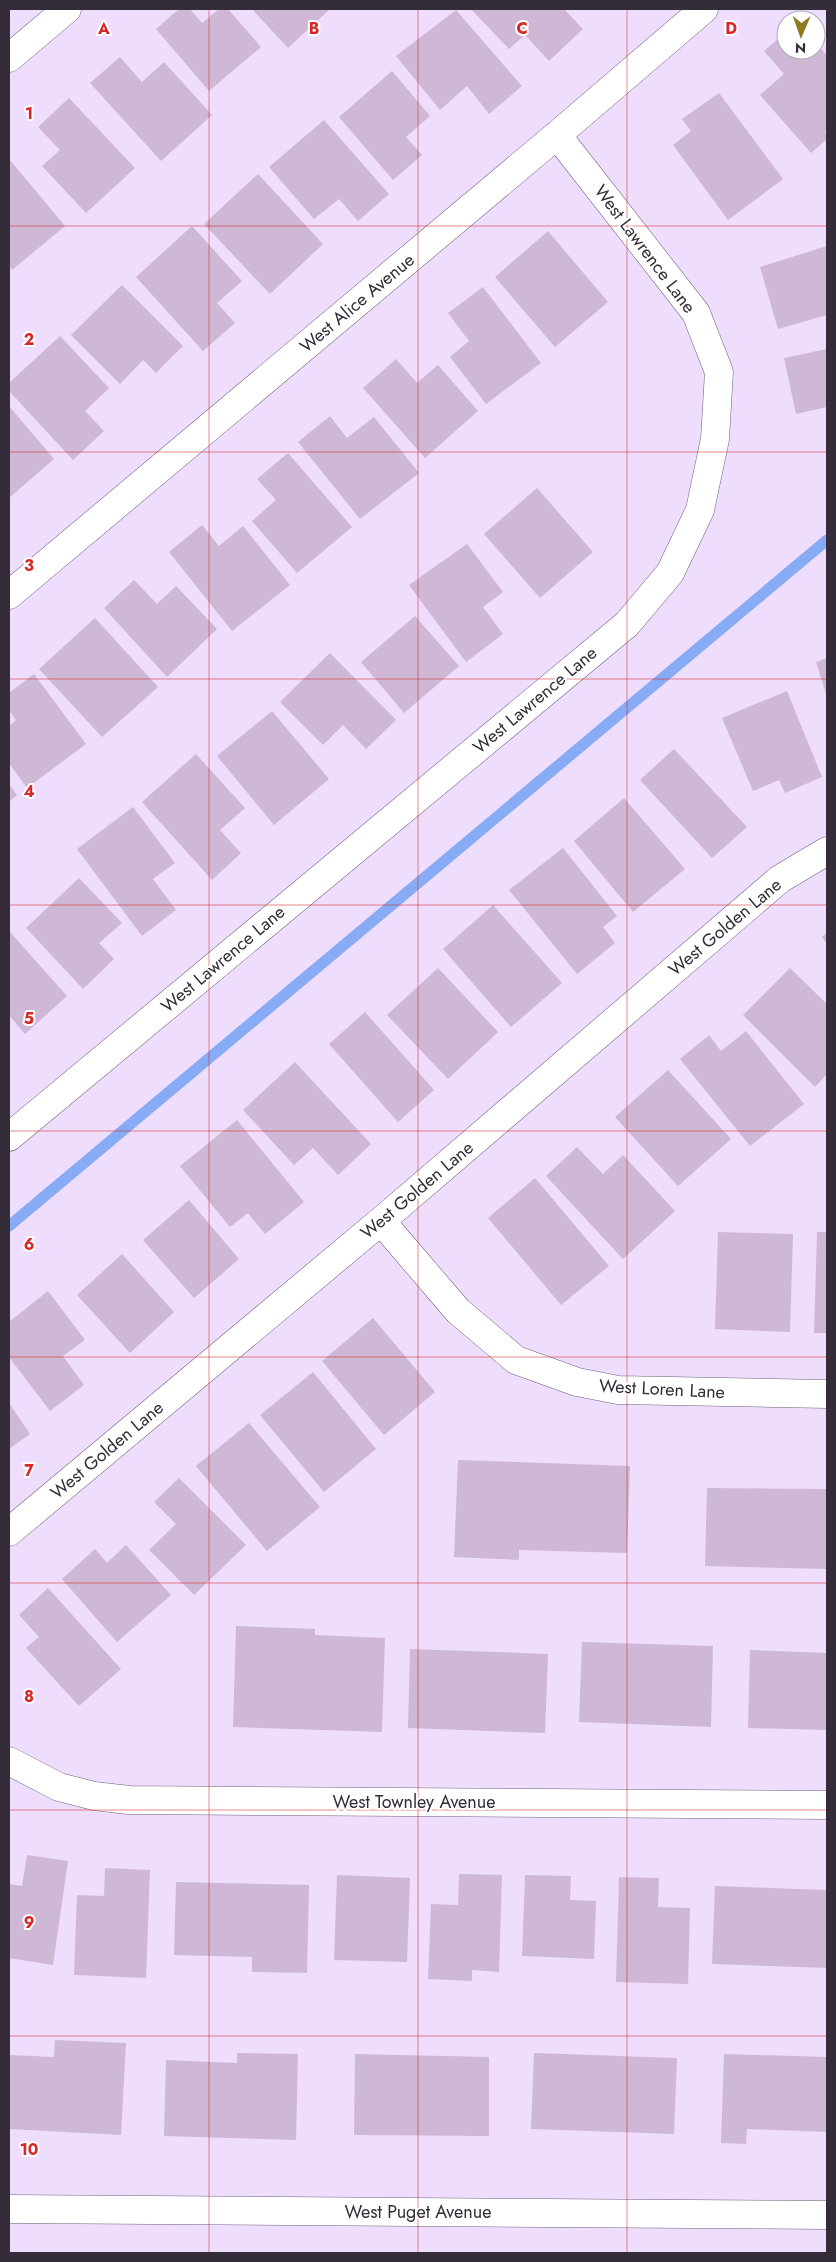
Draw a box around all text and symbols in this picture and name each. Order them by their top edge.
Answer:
north arrow [776,10,826,60]
text: A [97,17,110,40]
text: B [309,17,319,40]
text: C [516,17,528,40]
text: D [725,17,737,40]
text: N [795,38,806,58]
text: 1 [25,102,33,125]
street label: West Lawrence Lane [588,179,702,319]
street label: West Alice Avenue [294,247,420,359]
text: 2 [24,328,34,351]
text: 3 [24,554,34,577]
street label: West Lawrence Lane [467,640,603,760]
text: 4 [23,780,35,803]
street label: West Golden Lane [663,872,787,982]
street label: West Lawrence Lane [155,899,291,1019]
text: 5 [24,1007,34,1030]
street label: West Golden Lane [355,1135,479,1245]
text: 6 [24,1233,34,1256]
street label: West Loren Lane [598,1373,726,1405]
street label: West Golden Lane [45,1395,169,1505]
text: 7 [24,1459,34,1482]
text: 8 [24,1685,34,1708]
street label: West Townley Avenue [333,1789,495,1815]
text: 9 [24,1911,34,1934]
text: 10 [20,2138,38,2161]
street label: West Puget Avenue [345,2199,491,2225]

